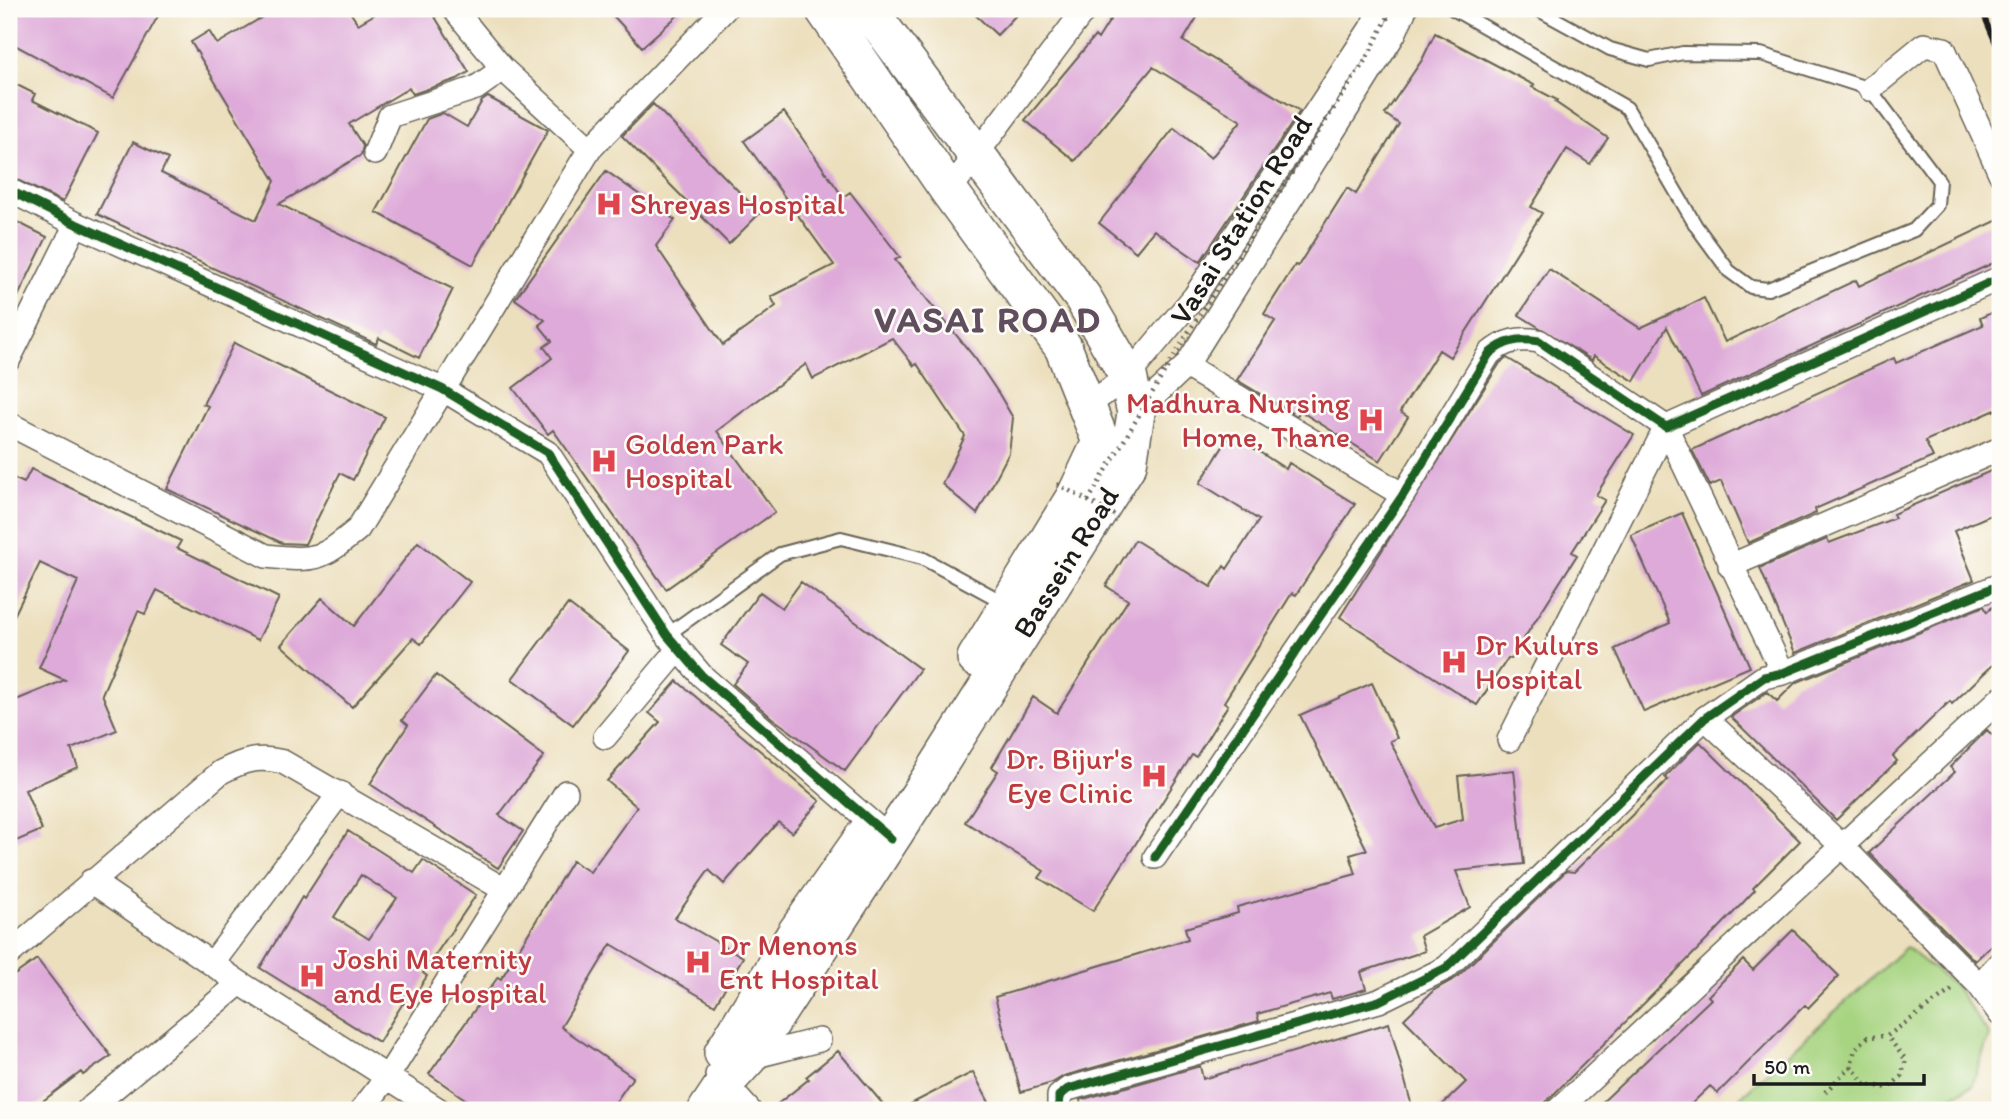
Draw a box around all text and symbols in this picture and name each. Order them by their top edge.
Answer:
street label: Vasai Station Road [1161,108,1320,331]
place label: Shreyas Hospital [630,185,846,222]
hospital icon: Shreyas Hospital [594,189,624,219]
district label: VASAI ROAD [874,297,1102,341]
place label: Madhura Nursing Home, Thane [1126,384,1351,455]
hospital icon: Madhura Nursing Home, Thane [1356,405,1386,435]
place label: Golden Park Hospital [625,425,784,496]
hospital icon: Golden Park Hospital [589,446,619,476]
street label: Bassein Road [1004,479,1127,644]
place label: Dr Kulurs Hospital [1475,626,1599,697]
hospital icon: Dr Kulurs Hospital [1439,647,1469,677]
place label: Dr. Bijur's Eye Clinic [1006,740,1133,811]
hospital icon: Dr. Bijur's Eye Clinic [1139,761,1169,791]
place label: Dr Menons Ent Hospital [719,926,879,997]
place label: Joshi Maternity and Eye Hospital [333,940,547,1011]
hospital icon: Dr Menons Ent Hospital [683,947,713,977]
hospital icon: Joshi Maternity and Eye Hospital [297,961,327,991]
scale bar [1754,1042,1923,1086]
text: 50 m [1764,1054,1811,1079]

